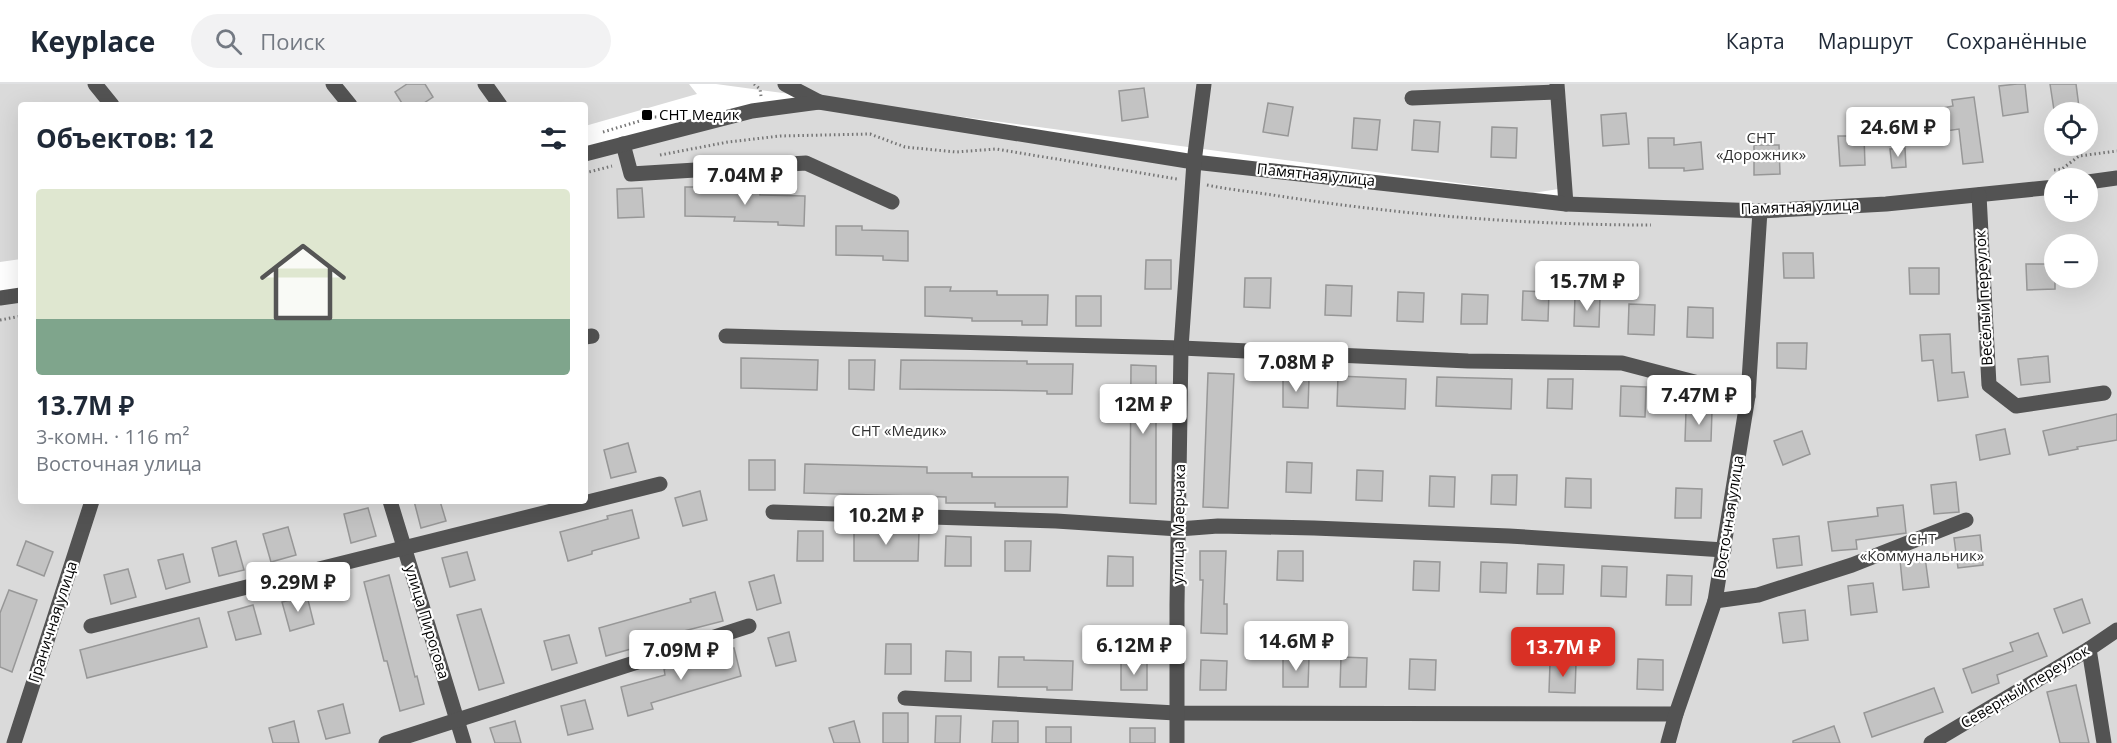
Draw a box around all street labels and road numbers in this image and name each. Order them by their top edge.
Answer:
street label: Памятная улица [1256,158,1376,190]
street label: Памятная улица [1740,194,1860,218]
street label: Весёлый переулок [1969,230,1997,366]
street label: Восточная улица [1708,454,1748,580]
street label: улица Маерчака [1167,464,1189,584]
street label: Граничная улица [23,558,81,685]
street label: улица Пирогова [401,562,455,681]
street label: Северный переулок [1956,640,2093,733]

